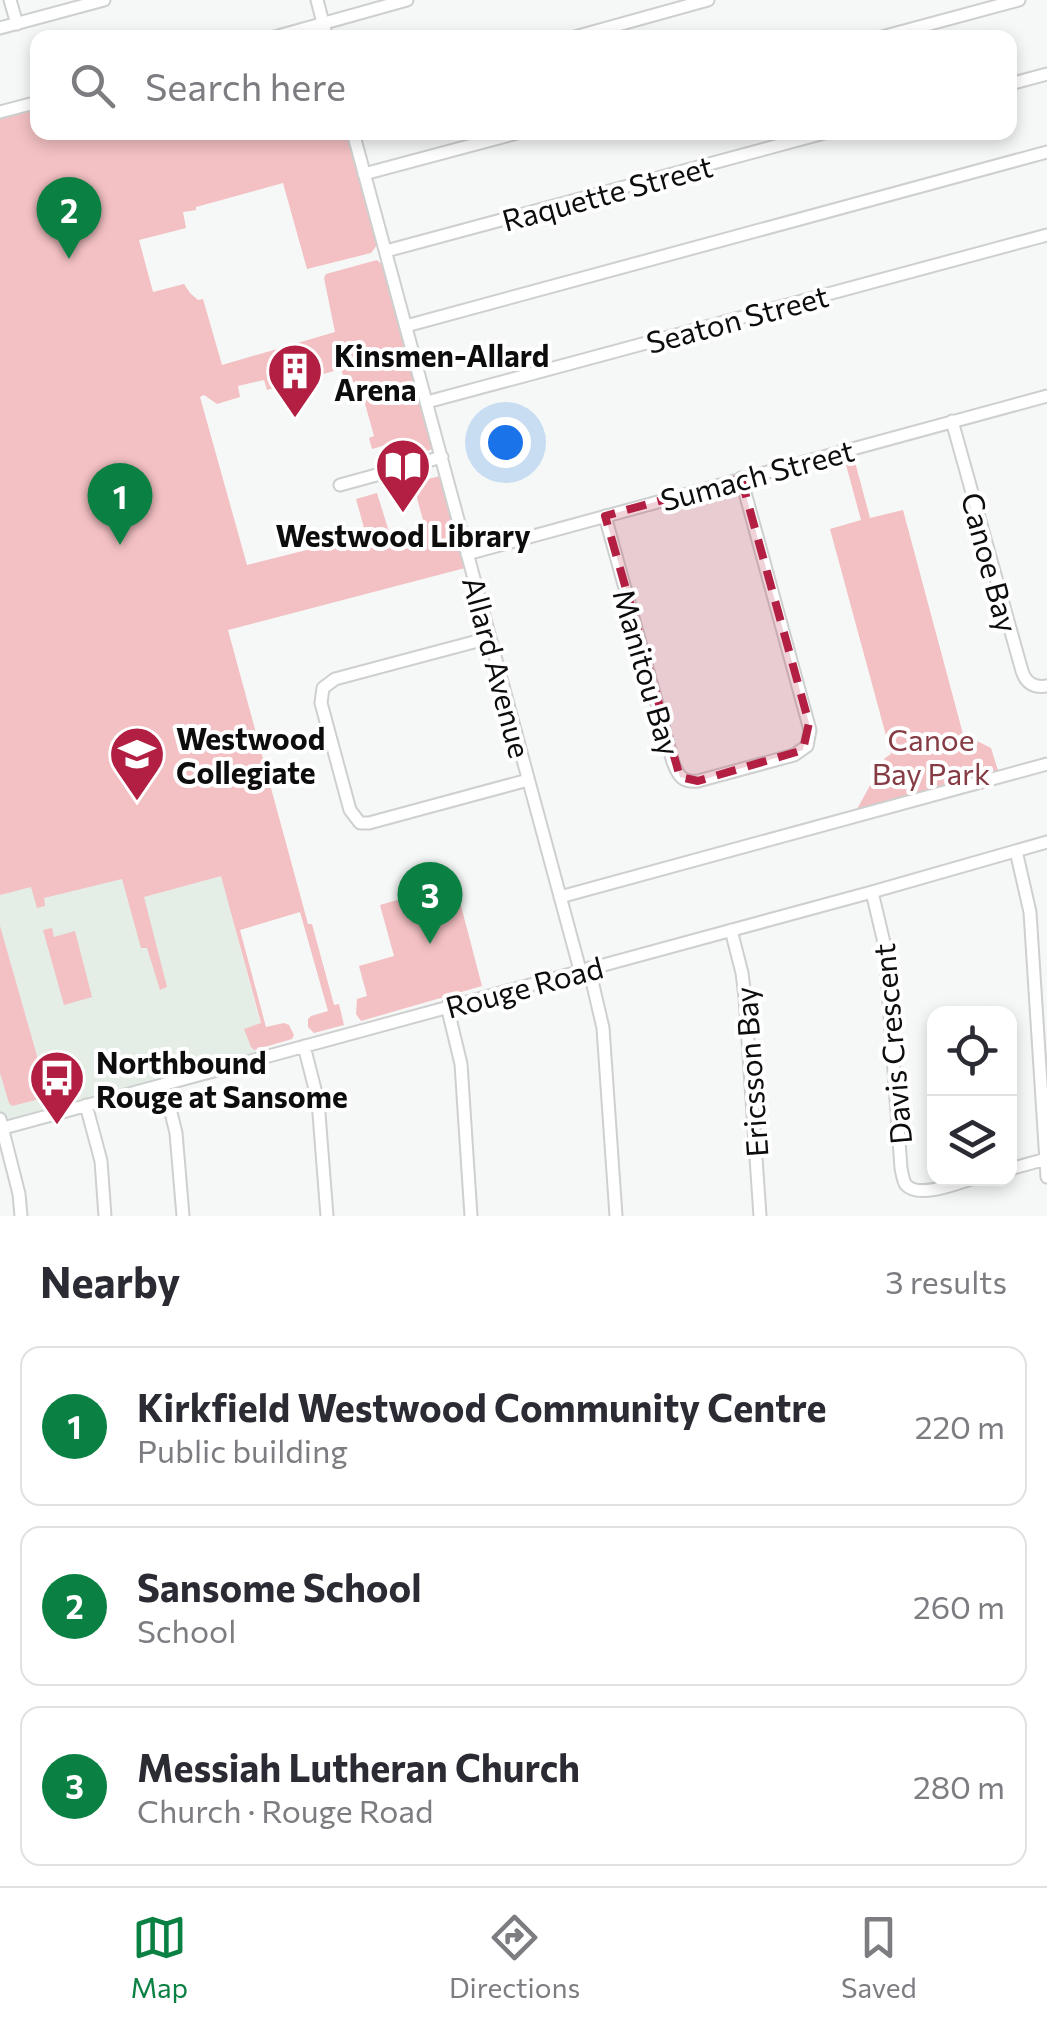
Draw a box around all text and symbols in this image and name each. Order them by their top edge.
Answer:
search box [30,30,1017,140]
icon: search [65,58,120,113]
text: Search here [145,62,346,109]
street label: Raquette Street [498,146,716,238]
pin: 2 [36,176,102,259]
street label: Seaton Street [642,276,832,360]
place label: Kinsmen-Allard Arena [334,336,549,407]
building icon: Kinsmen-Allard Arena [265,341,325,420]
your location [480,417,531,468]
street label: Sumach Street [656,430,858,518]
library icon: Westwood Library [373,436,433,515]
pin: 1 [88,462,152,545]
street label: Canoe Bay [955,488,1027,636]
place label: Westwood Library [275,516,531,553]
street label: Allard Avenue [456,572,540,762]
street label: Manitou Bay [607,584,689,760]
place label: Westwood Collegiate [176,719,325,790]
park label: Canoe Bay Park [872,720,990,791]
school or university icon: Westwood Collegiate [107,724,167,803]
pin: 3 [398,862,462,944]
street label: Davis Crescent [864,942,918,1146]
street label: Rouge Road [441,947,607,1025]
street label: Ericsson Bay [726,986,774,1158]
map controls [927,1006,1017,1186]
button: locate [927,1006,1017,1096]
place label: Northbound Rouge at Sansome [96,1043,348,1114]
bus stop icon: Northbound Rouge at Sansome [27,1048,87,1127]
button: layers [927,1096,1017,1186]
text: Nearby [40,1255,180,1307]
text: 3 results [885,1261,1007,1301]
text: Kirkfield Westwood Community Centre [137,1383,827,1430]
text: 1 [67,1406,82,1446]
text: 220 m [915,1406,1005,1446]
text: Public building [137,1430,348,1470]
text: Sansome School [137,1563,422,1610]
text: 2 [65,1586,84,1626]
text: 260 m [913,1586,1005,1626]
text: School [137,1610,236,1650]
text: Messiah Lutheran Church [137,1743,580,1790]
text: 3 [65,1766,84,1806]
text: 280 m [913,1766,1005,1806]
text: Church · Rouge Road [137,1790,433,1830]
tab: Map [130,1910,188,2004]
tab: Directions [449,1910,580,2004]
tab: Saved [841,1910,917,2004]

